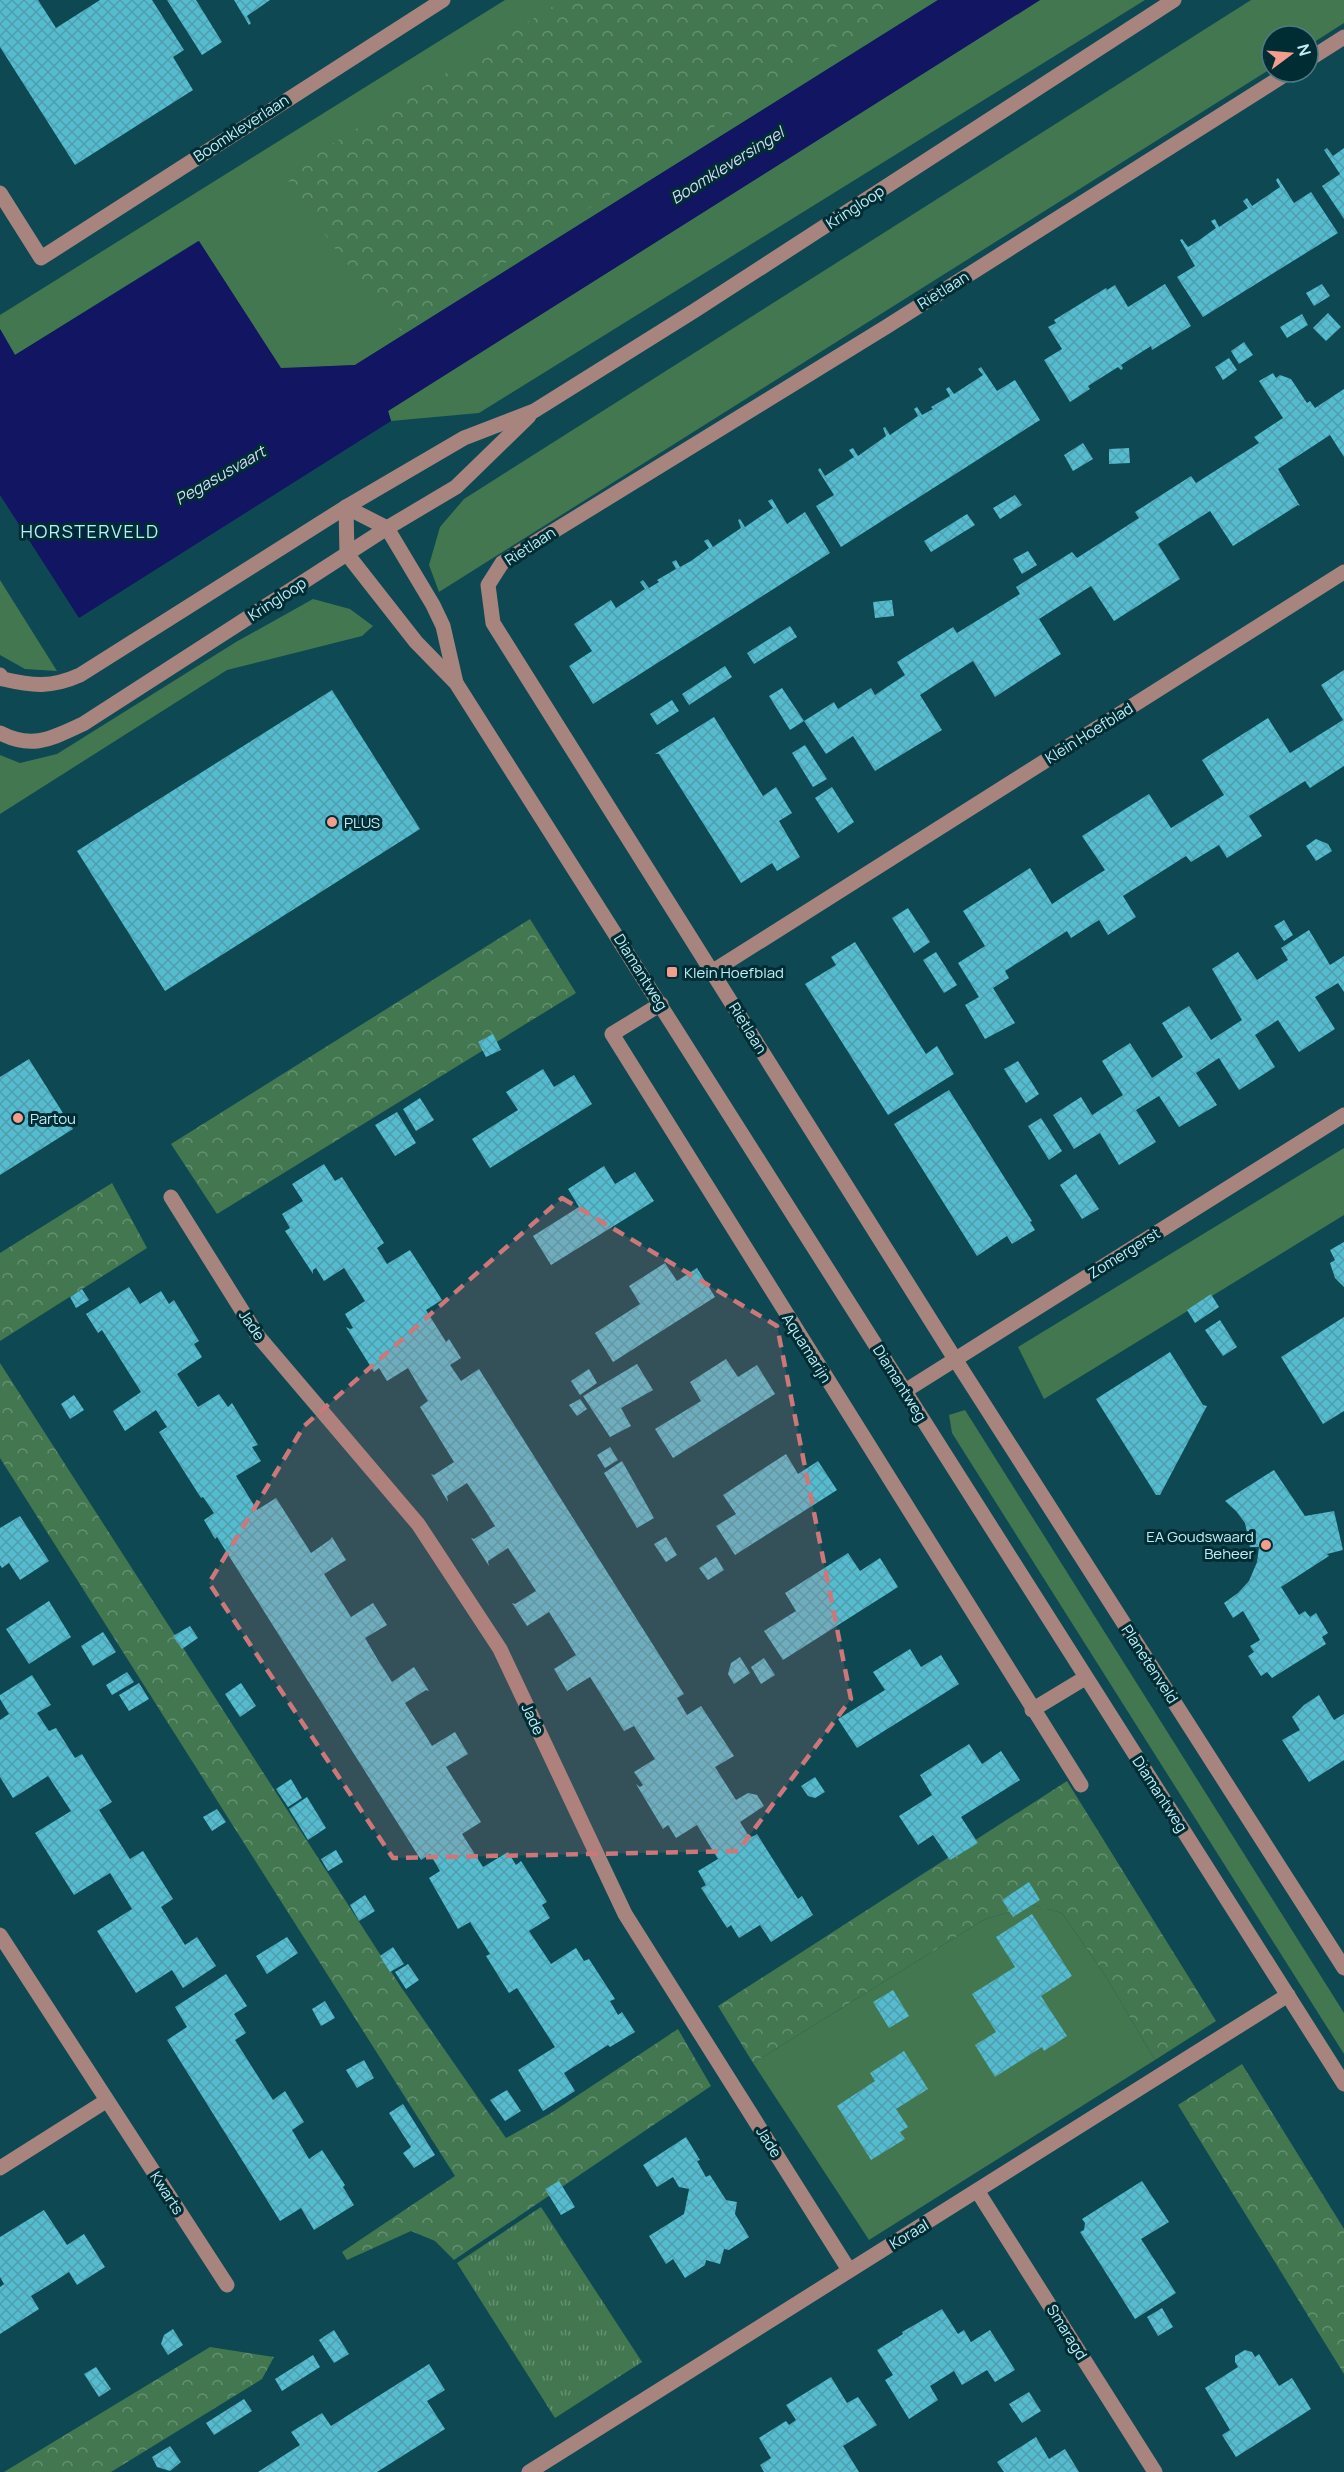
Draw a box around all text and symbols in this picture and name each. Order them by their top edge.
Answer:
north arrow [1260,24,1320,84]
text: N [1292,41,1317,58]
street label: Boomkleverlaan [189,89,293,167]
water label: Boomkleversingel [666,120,790,209]
street label: Kringloop [822,180,888,234]
street label: Rietlaan [913,266,973,314]
water label: Pegasusvaart [171,439,271,510]
district label: HORSTERVELD [20,519,160,543]
street label: Rietlaan [500,522,560,570]
street label: Kringloop [244,572,310,626]
street label: Klein Hoefblad [1041,698,1137,768]
place label: PLUS [344,812,380,833]
marker: PLUS [325,815,339,829]
street label: Diamantweg [609,930,673,1014]
place label: Klein Hoefblad [684,962,784,983]
marker: Klein Hoefblad [665,965,679,979]
street label: Rietlaan [724,998,772,1058]
place label: Partou [30,1108,76,1129]
marker: Partou [11,1111,25,1125]
street label: Zomergerst [1084,1223,1164,1283]
street label: Jade [234,1305,270,1345]
street label: Aquamarijn [777,1309,837,1387]
street label: Diamantweg [868,1341,932,1425]
place label: EA Goudswaard Beheer [1146,1526,1255,1564]
marker: EA Goudswaard Beheer [1259,1538,1273,1552]
street label: Planetenveld [1117,1620,1183,1708]
street label: Jade [517,1700,550,1739]
street label: Diamantweg [1128,1752,1192,1836]
street label: Jade [751,2122,787,2162]
street label: Kwarts [145,2167,189,2219]
street label: Koraal [885,2214,933,2254]
street label: Smaragd [1042,2300,1092,2364]

